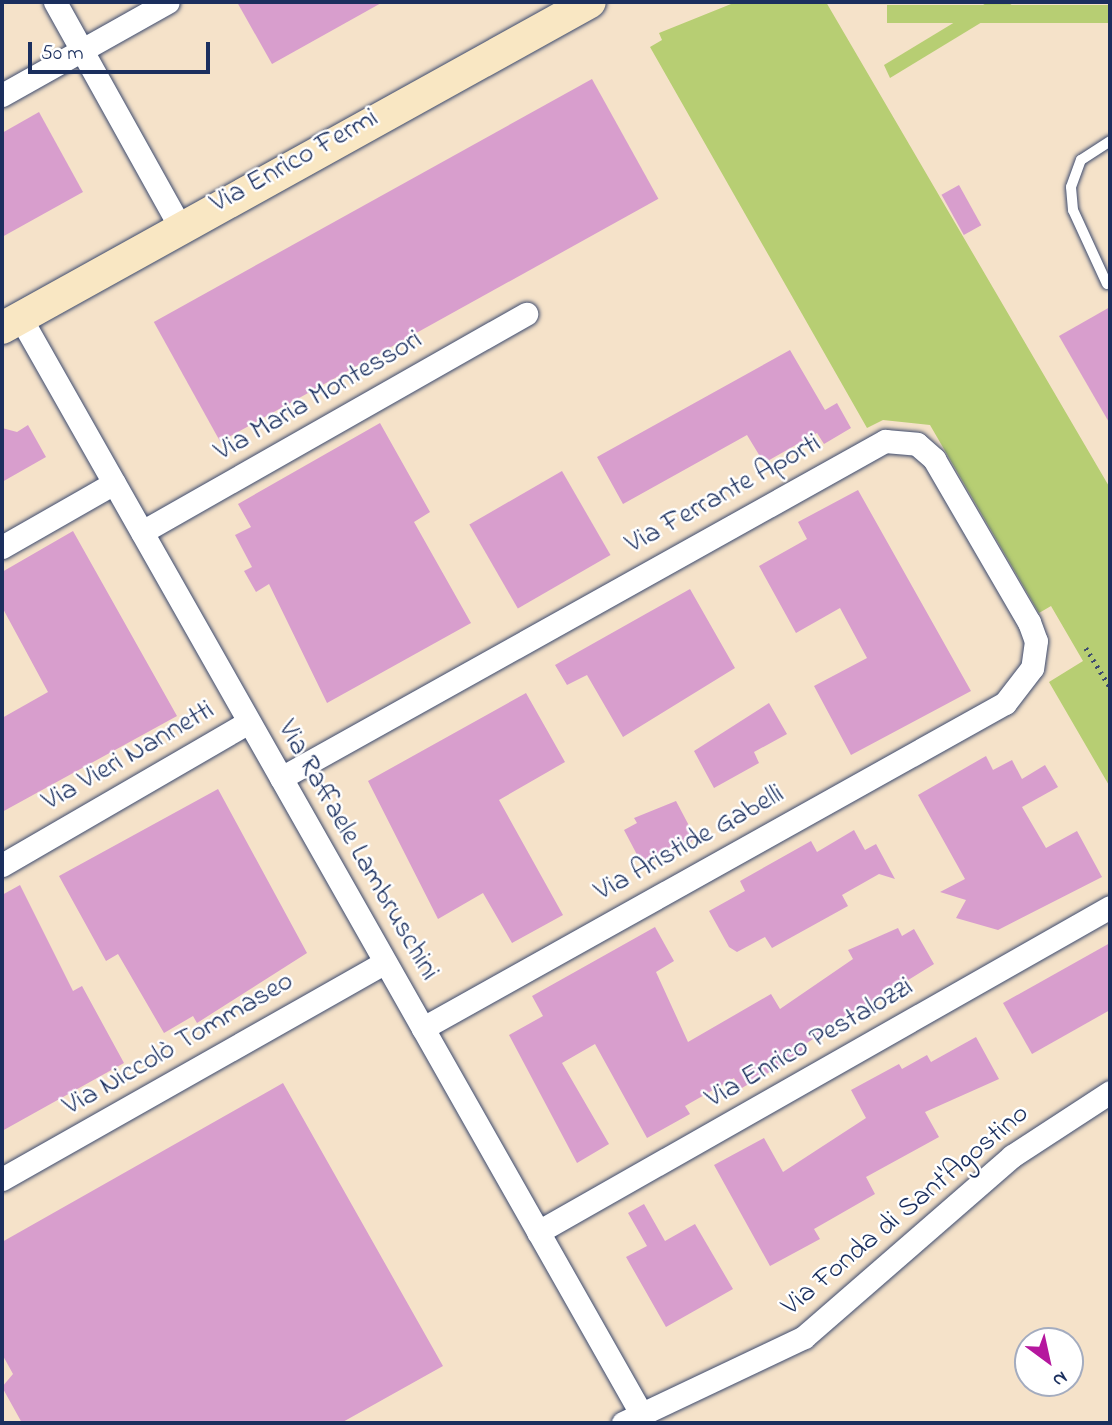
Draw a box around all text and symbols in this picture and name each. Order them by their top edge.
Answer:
scale bar [32,28,214,72]
text: 50 m [41,39,84,69]
street label: Via Enrico Fermi [205,102,385,222]
street label: Via Maria Montessori [209,324,429,470]
street label: Via Ferrante Aporti [621,428,827,562]
street label: Via Vieri Nannetti [37,694,221,820]
street label: Via Raffaele Lambruschini [269,715,445,987]
street label: Via Aristide Gabelli [590,778,790,910]
street label: Via Niccolò Tommaseo [58,965,300,1125]
street label: Via Enrico Pestalozzi [700,971,920,1117]
street label: Via Fonda di Sant'Agostino [776,1098,1036,1324]
north arrow [1014,1327,1084,1397]
text: N [1047,1364,1072,1393]

